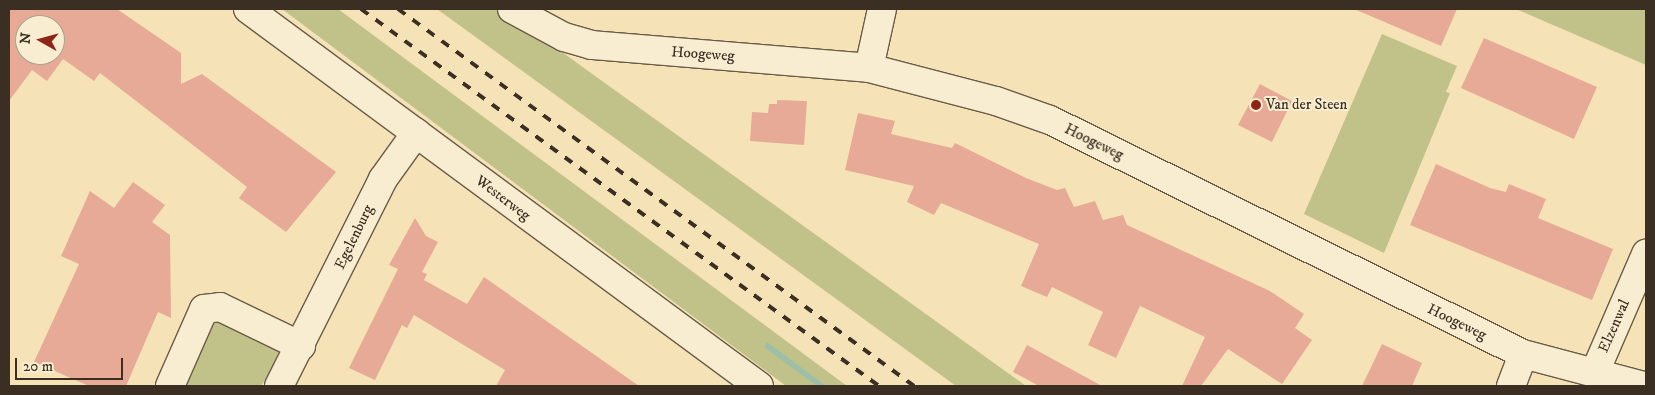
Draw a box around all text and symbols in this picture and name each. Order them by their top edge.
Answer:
north arrow [15,15,65,65]
text: N [16,31,36,45]
street label: Hoogeweg [671,43,735,65]
place label: Van der Steen [1266,96,1347,114]
marker: Van der Steen [1250,99,1262,111]
street label: Hoogeweg [1061,120,1127,164]
street label: Westerweg [472,172,534,224]
street label: Egelenburg [331,202,377,272]
street label: Elzenwal [1594,297,1634,355]
street label: Hoogeweg [1424,300,1490,344]
scale bar [18,348,125,380]
text: 20 m [23,357,53,376]

